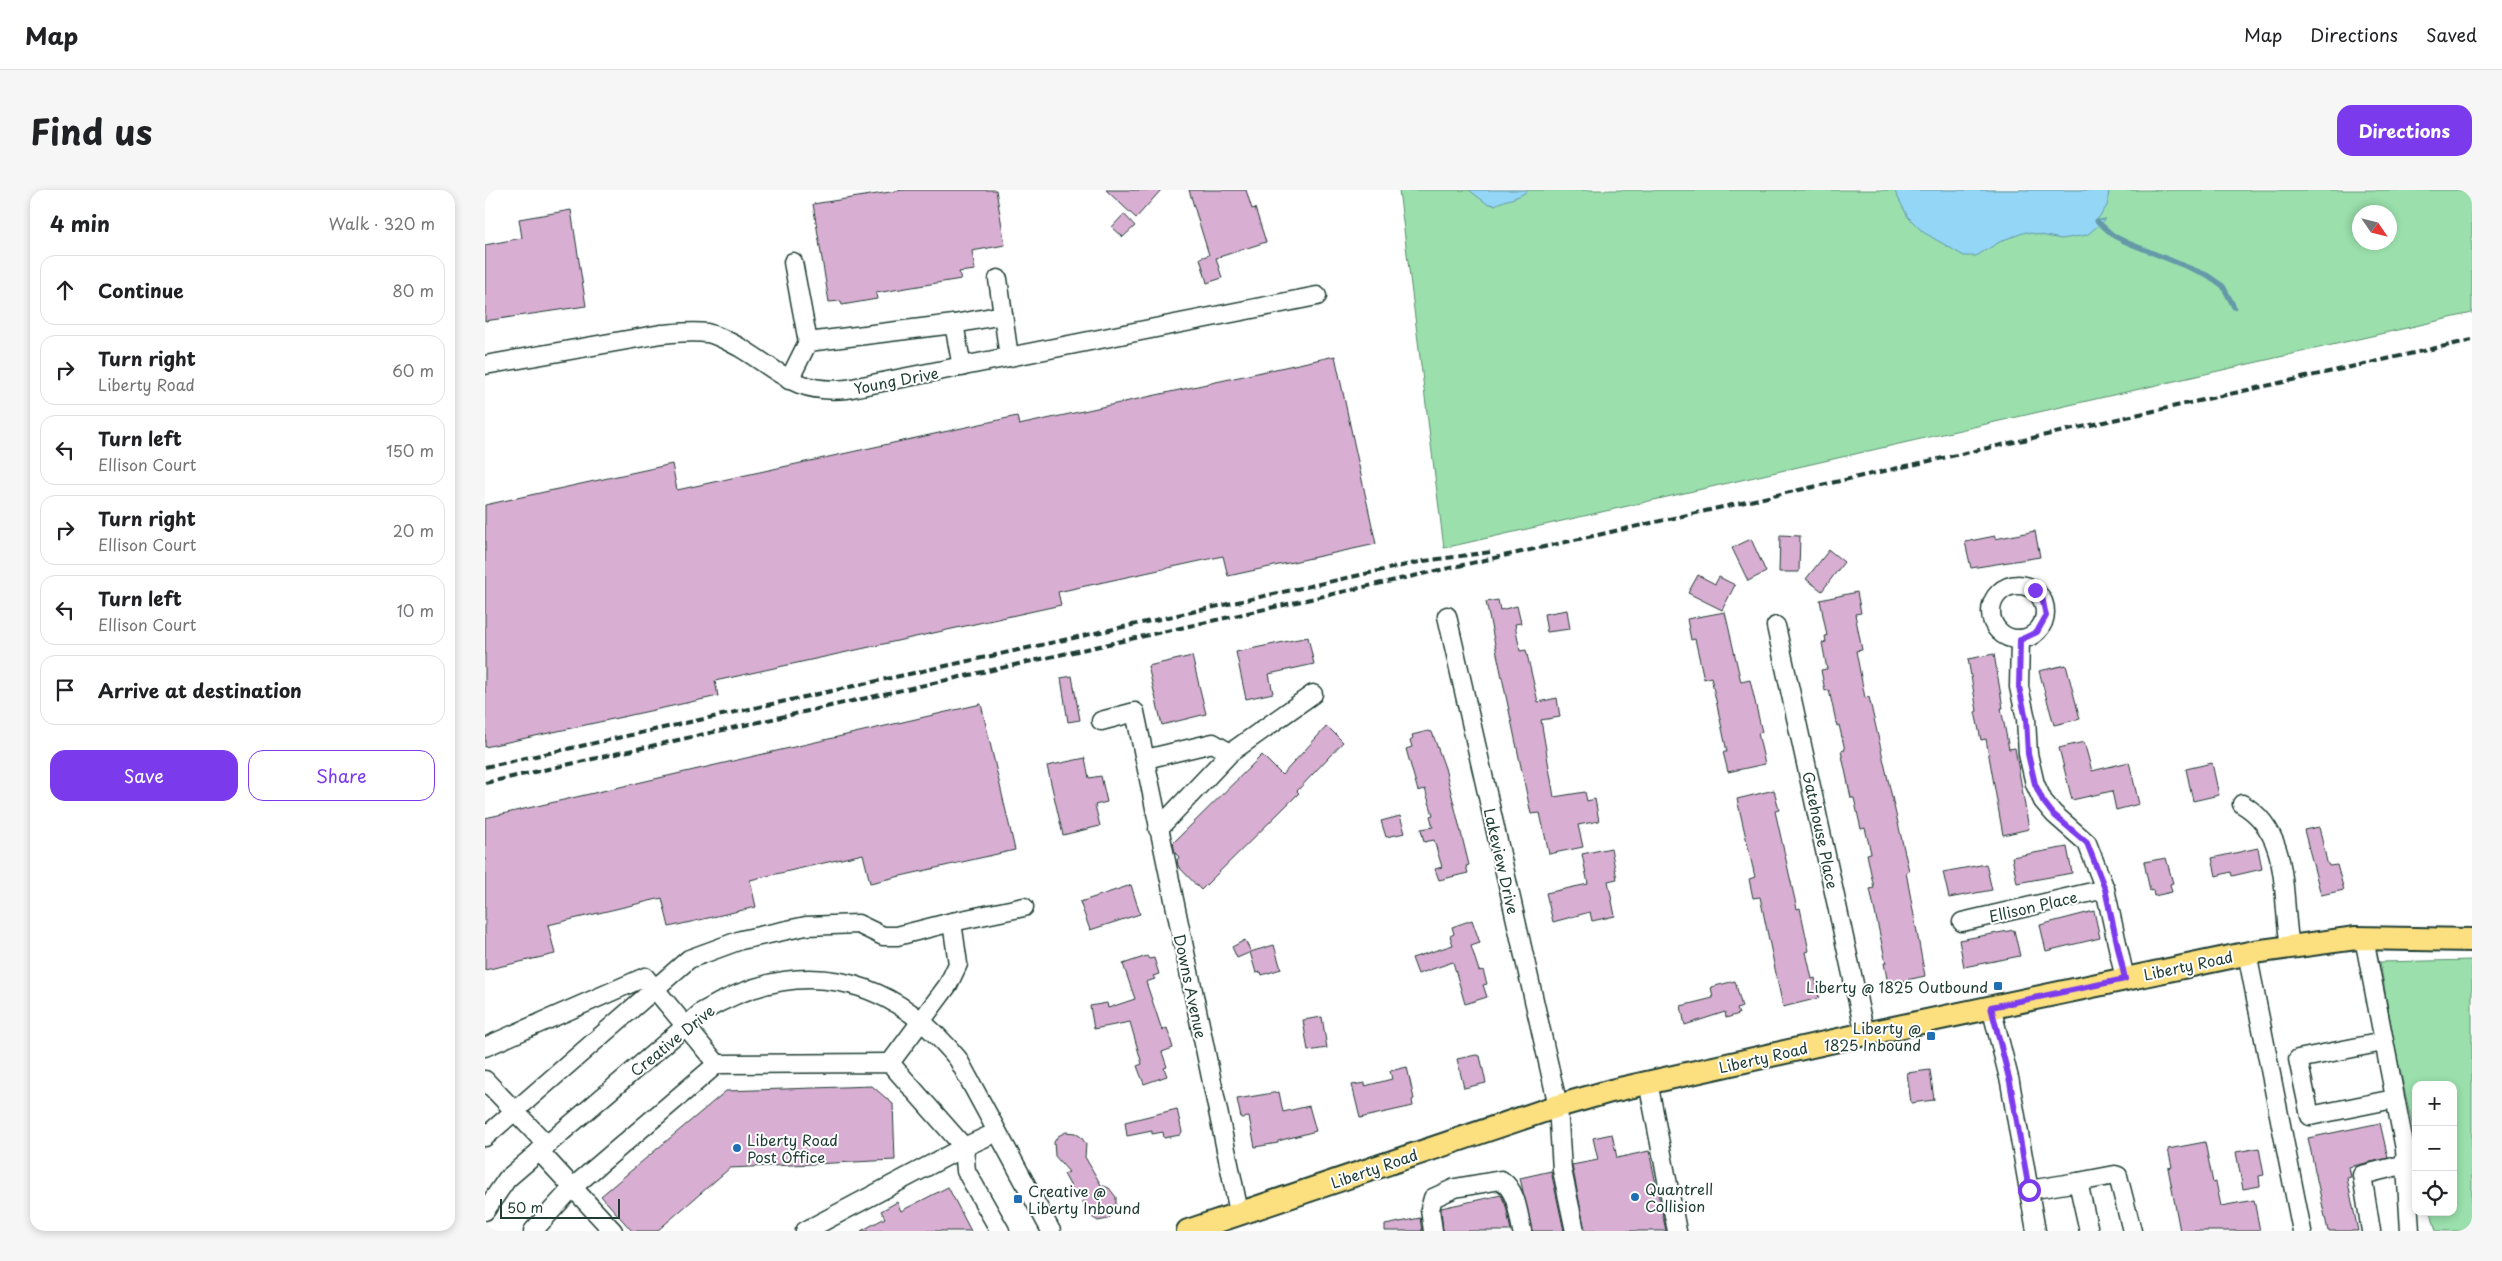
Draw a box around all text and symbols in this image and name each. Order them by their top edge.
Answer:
text: Map [25,17,78,53]
text: Map [2244,21,2282,48]
text: Directions [2310,21,2398,48]
text: Saved [2426,21,2477,48]
text: Find us [30,104,152,157]
button: Directions [2337,105,2472,156]
north arrow [2352,205,2397,250]
text: 4 min [50,207,110,239]
text: Walk · 320 m [329,211,435,235]
icon: ahead [51,276,79,304]
text: Continue [98,276,184,304]
text: 80 m [392,278,434,302]
text: Turn right [98,344,196,372]
icon: right [51,356,79,384]
text: 60 m [392,358,434,382]
street label: Young Drive [852,361,940,399]
text: Liberty Road [98,372,195,396]
text: Turn left [98,424,182,452]
icon: left [51,436,79,464]
text: 150 m [386,438,434,462]
text: Ellison Court [98,452,196,476]
text: Turn right [98,504,196,532]
icon: right [51,516,79,544]
text: 20 m [393,518,434,542]
text: Ellison Court [98,532,196,556]
route end [2024,579,2047,602]
text: Turn left [98,584,182,612]
icon: left [51,596,79,624]
text: 10 m [397,598,434,622]
text: Ellison Court [98,612,196,636]
icon: arrive [51,676,79,704]
text: Arrive at destination [98,676,302,704]
button: Save [50,750,238,801]
button: Share [248,750,435,801]
street label: Gatehouse Place [1797,769,1845,891]
street label: Lakeview Drive [1479,806,1525,916]
street label: Ellison Place [1987,885,2079,927]
street label: Downs Avenue [1169,932,1213,1040]
street label: Liberty Road [2141,944,2235,986]
place label: Liberty @ 1825 Outbound [1806,975,1988,998]
marker: Liberty @ 1825 Outbound [1992,980,2004,992]
street label: Creative Drive [625,999,719,1081]
place label: Liberty @ 1825 Inbound [1824,1016,1921,1056]
marker: Liberty @ 1825 Inbound [1925,1030,1937,1042]
street label: Liberty Road [1716,1036,1810,1078]
map controls [2412,1081,2457,1216]
button: + [2412,1081,2457,1126]
button: − [2412,1126,2457,1171]
place label: Liberty Road Post Office [747,1128,838,1168]
marker: Liberty Road Post Office [731,1142,743,1154]
street label: Liberty Road [1327,1142,1421,1194]
button: locate [2412,1171,2457,1216]
place label: Quantrell Collision [1645,1177,1713,1217]
place label: Creative @ Liberty Inbound [1028,1179,1140,1219]
route start [2018,1179,2041,1202]
marker: Quantrell Collision [1629,1191,1641,1203]
marker: Creative @ Liberty Inbound [1012,1193,1024,1205]
scale bar [500,1196,620,1219]
text: 50 m [507,1197,543,1218]

